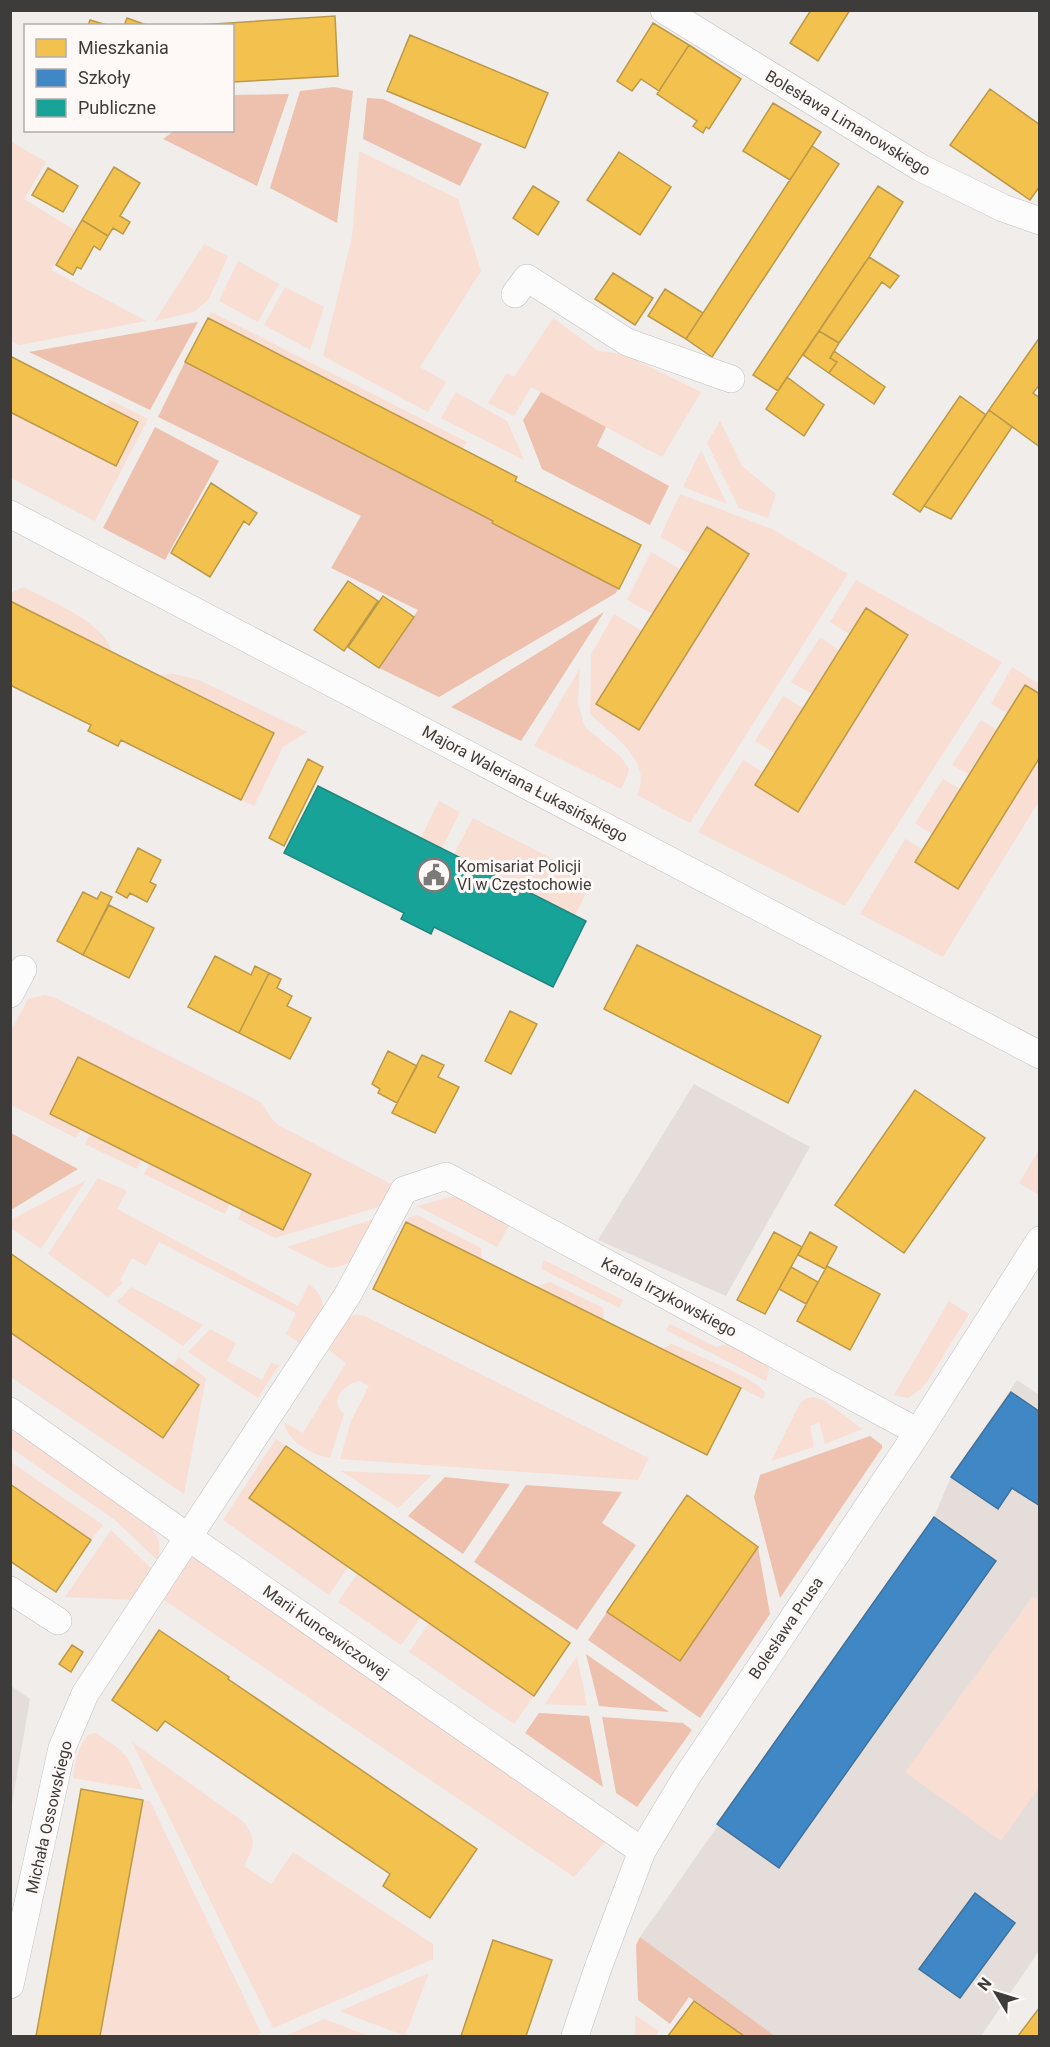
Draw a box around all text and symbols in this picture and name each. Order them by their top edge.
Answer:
legend [24,24,234,132]
text: Mieszkania [78,37,169,58]
street label: Bolesława Limanowskiego [762,66,934,180]
text: Szkoły [78,67,131,88]
text: Publiczne [78,97,156,118]
street label: Majora Waleriana Łukasińskiego [419,722,631,846]
public building icon: Komisariat Policji VI w Częstochowie [416,857,452,893]
place label: Komisariat Policji VI w Częstochowie [457,857,591,894]
street label: Karola Irzykowskiego [598,1253,740,1341]
street label: Bolesława Prusa [745,1573,827,1683]
street label: Marii Kuncewiczowej [259,1581,393,1683]
street label: Michała Ossowskiego [22,1739,76,1895]
north arrow [966,1963,1026,2023]
text: N [974,1974,996,1994]

